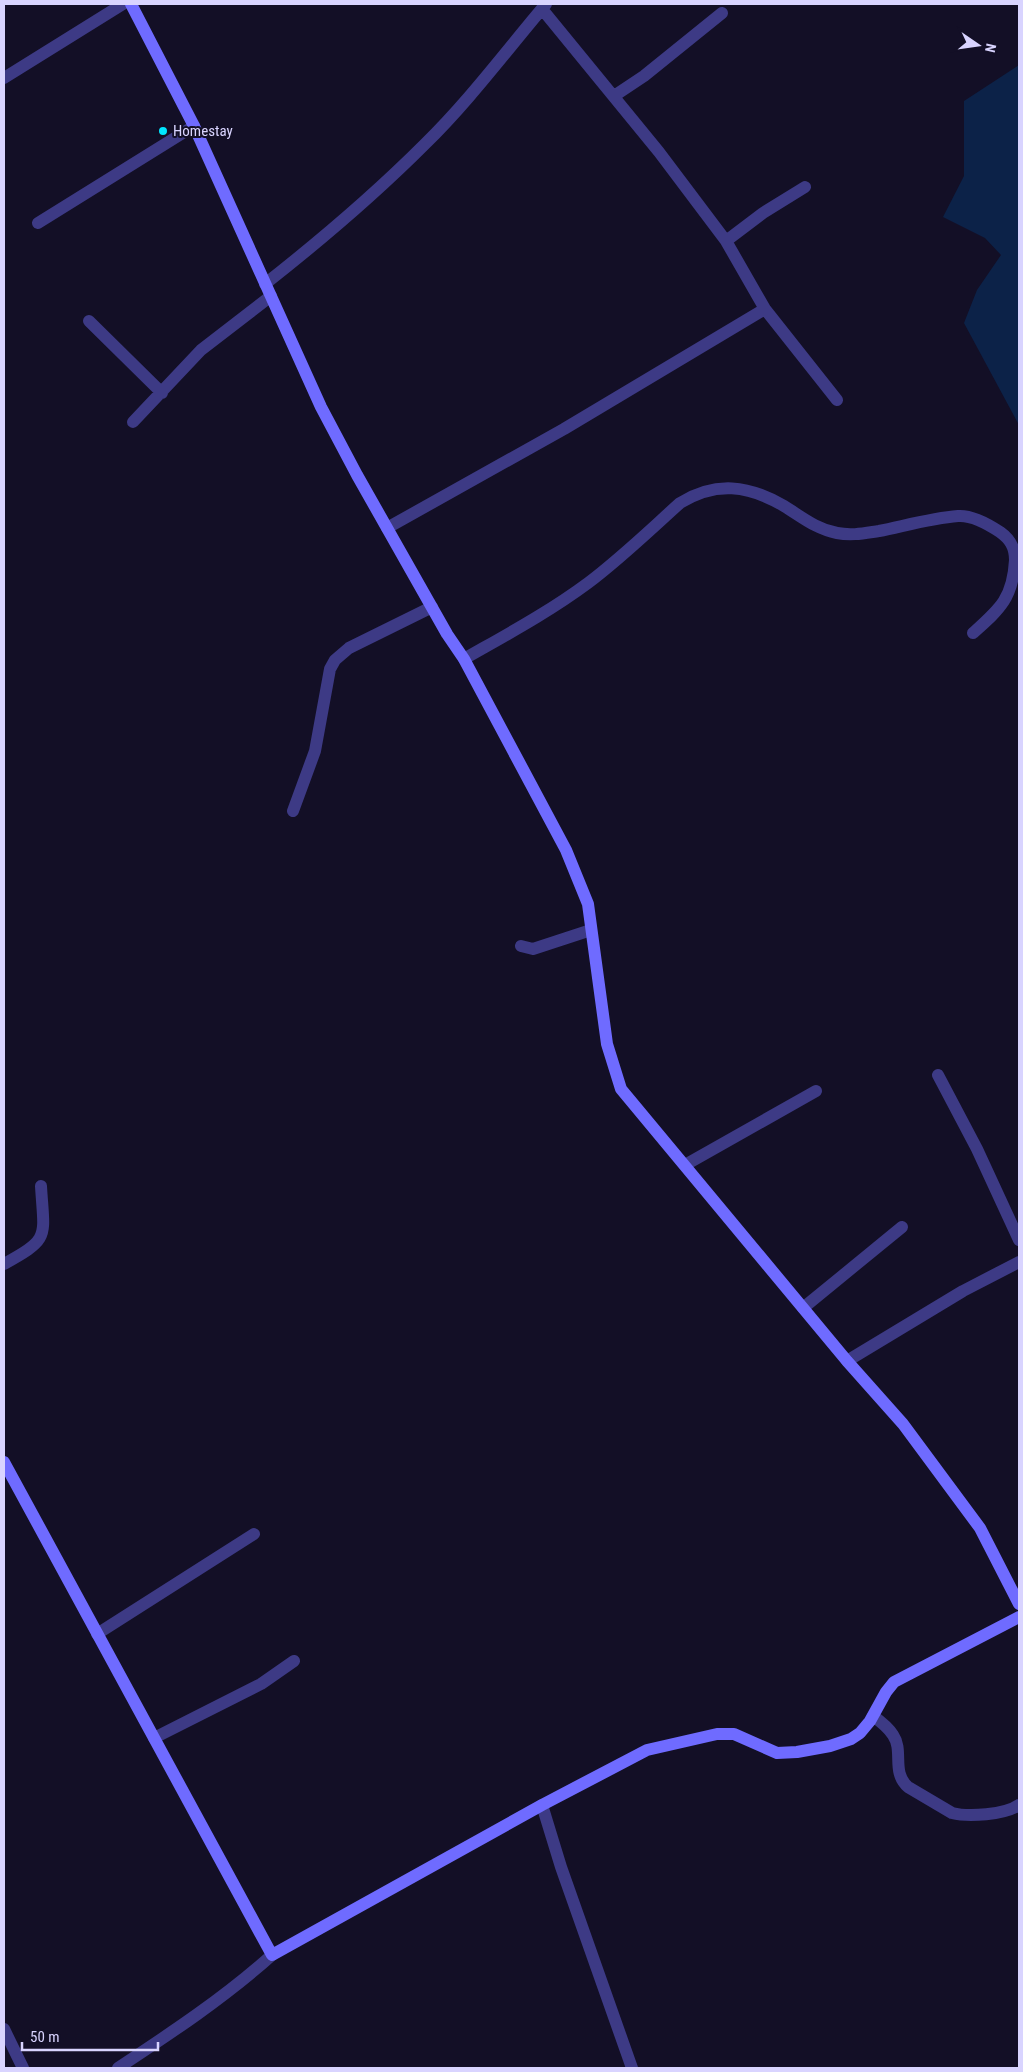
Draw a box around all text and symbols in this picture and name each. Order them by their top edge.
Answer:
north arrow [953,20,1003,70]
text: N [982,42,999,54]
place label: Homestay [173,122,233,140]
marker: Homestay [157,125,169,137]
scale bar [22,2020,159,2052]
text: 50 m [30,2028,60,2046]

